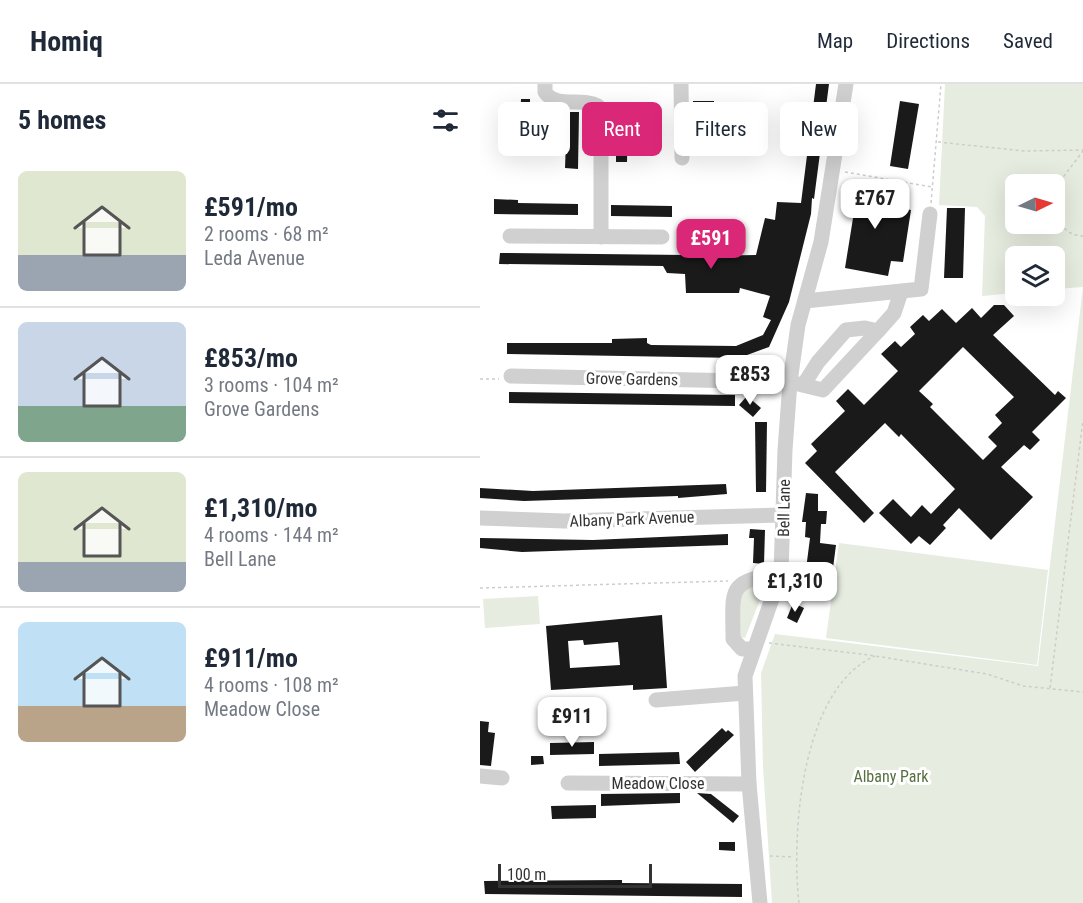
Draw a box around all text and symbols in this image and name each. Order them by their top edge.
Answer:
text: Homiq [30,25,103,58]
text: Map [817,29,853,53]
text: Directions [886,29,970,53]
text: Saved [1003,29,1053,53]
chip: Buy [498,102,570,156]
chip: Rent [582,102,662,156]
chip: Filters [674,102,768,156]
chip: New [780,102,858,156]
icon: filters [429,104,462,137]
text: 5 homes [18,105,106,135]
north arrow [1005,174,1065,234]
map controls [1005,174,1065,306]
pin: £767 [839,179,911,230]
text: £767 [855,186,895,210]
text: £591/mo [204,192,298,222]
icon: home [66,195,138,267]
pin: £591 [675,219,747,270]
text: 2 rooms · 68 m² [204,222,329,246]
text: £591 [691,226,731,250]
text: Leda Avenue [204,246,305,270]
button: layers [1005,246,1065,306]
text: £853/mo [204,343,298,373]
icon: home [66,346,138,418]
pin: £853 [714,355,786,406]
text: £853 [730,362,770,386]
street label: Grove Gardens [586,369,678,389]
text: 3 rooms · 104 m² [204,373,339,397]
text: Grove Gardens [204,397,319,421]
street label: Bell Lane [774,479,794,537]
text: £1,310/mo [204,493,317,523]
icon: home [66,496,138,568]
street label: Albany Park Avenue [569,507,695,531]
text: 4 rooms · 144 m² [204,523,339,547]
text: Bell Lane [204,547,276,571]
pin: £1,310 [746,562,844,613]
text: £1,310 [767,569,823,593]
text: £911/mo [204,643,298,673]
icon: home [66,646,138,718]
text: 4 rooms · 108 m² [204,673,339,697]
text: Meadow Close [204,697,320,721]
pin: £911 [536,697,608,748]
text: £911 [552,704,592,728]
park label: Albany Park [853,767,929,786]
street label: Meadow Close [612,774,704,793]
scale bar [498,861,652,888]
text: 100 m [507,865,546,884]

